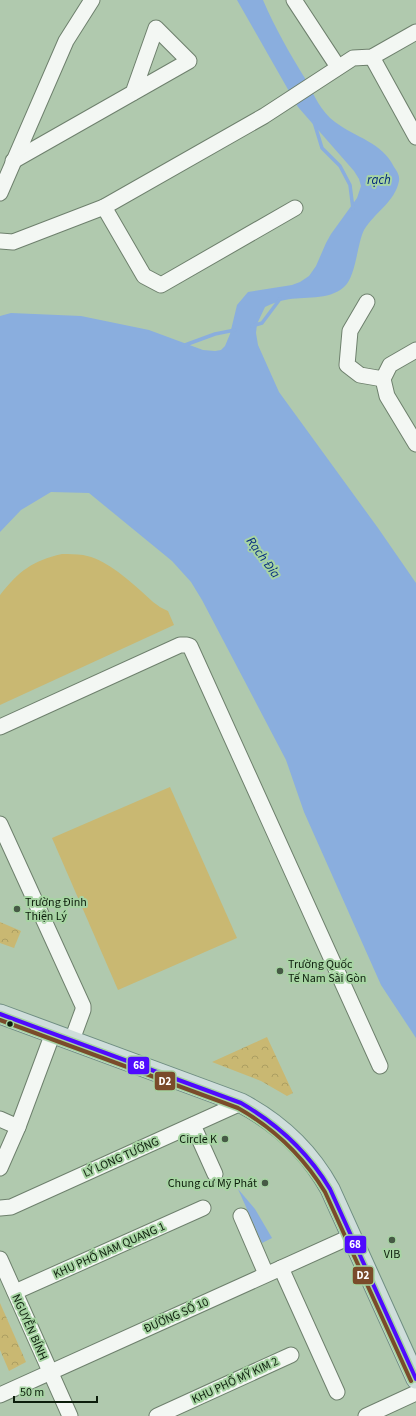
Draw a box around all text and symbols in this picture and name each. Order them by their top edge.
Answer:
water label: rạch [367,171,391,189]
water label: Rạch Đỉa [242,533,284,582]
place label: Trường Đinh Thiện Lý [25,894,87,925]
marker: Trường Đinh Thiện Lý [12,904,22,914]
place label: Trường Quốc Tế Nam Sài Gòn [288,956,366,987]
marker: Trường Quốc Tế Nam Sài Gòn [275,966,285,976]
unlabelled marker [5,1019,15,1029]
line badge: 68 [127,1056,150,1075]
text: 68 [133,1058,145,1073]
line badge: D2 [154,1071,176,1091]
text: D2 [159,1074,172,1089]
place label: Circle K [179,1131,217,1148]
street label: LÝ LONG TƯỜNG [80,1133,162,1182]
marker: Circle K [220,1134,230,1144]
place label: Chung cư Mỹ Phát [168,1175,257,1192]
marker: Chung cư Mỹ Phát [260,1178,270,1188]
street label: KHU PHỐ NAM QUANG 1 [51,1218,168,1283]
line badge: 68 [344,1235,367,1254]
marker: VIB [387,1235,397,1245]
text: 68 [349,1237,361,1252]
place label: VIB [384,1246,400,1263]
line badge: D2 [352,1266,374,1285]
text: D2 [357,1268,370,1283]
street label: NGUYỄN BÍNH [7,1291,52,1363]
street label: ĐƯỜNG SỐ 10 [141,1293,212,1337]
street label: KHU PHỐ MỸ KIM 2 [189,1353,281,1408]
scale bar [14,1378,97,1404]
text: 50 m [20,1384,44,1401]

